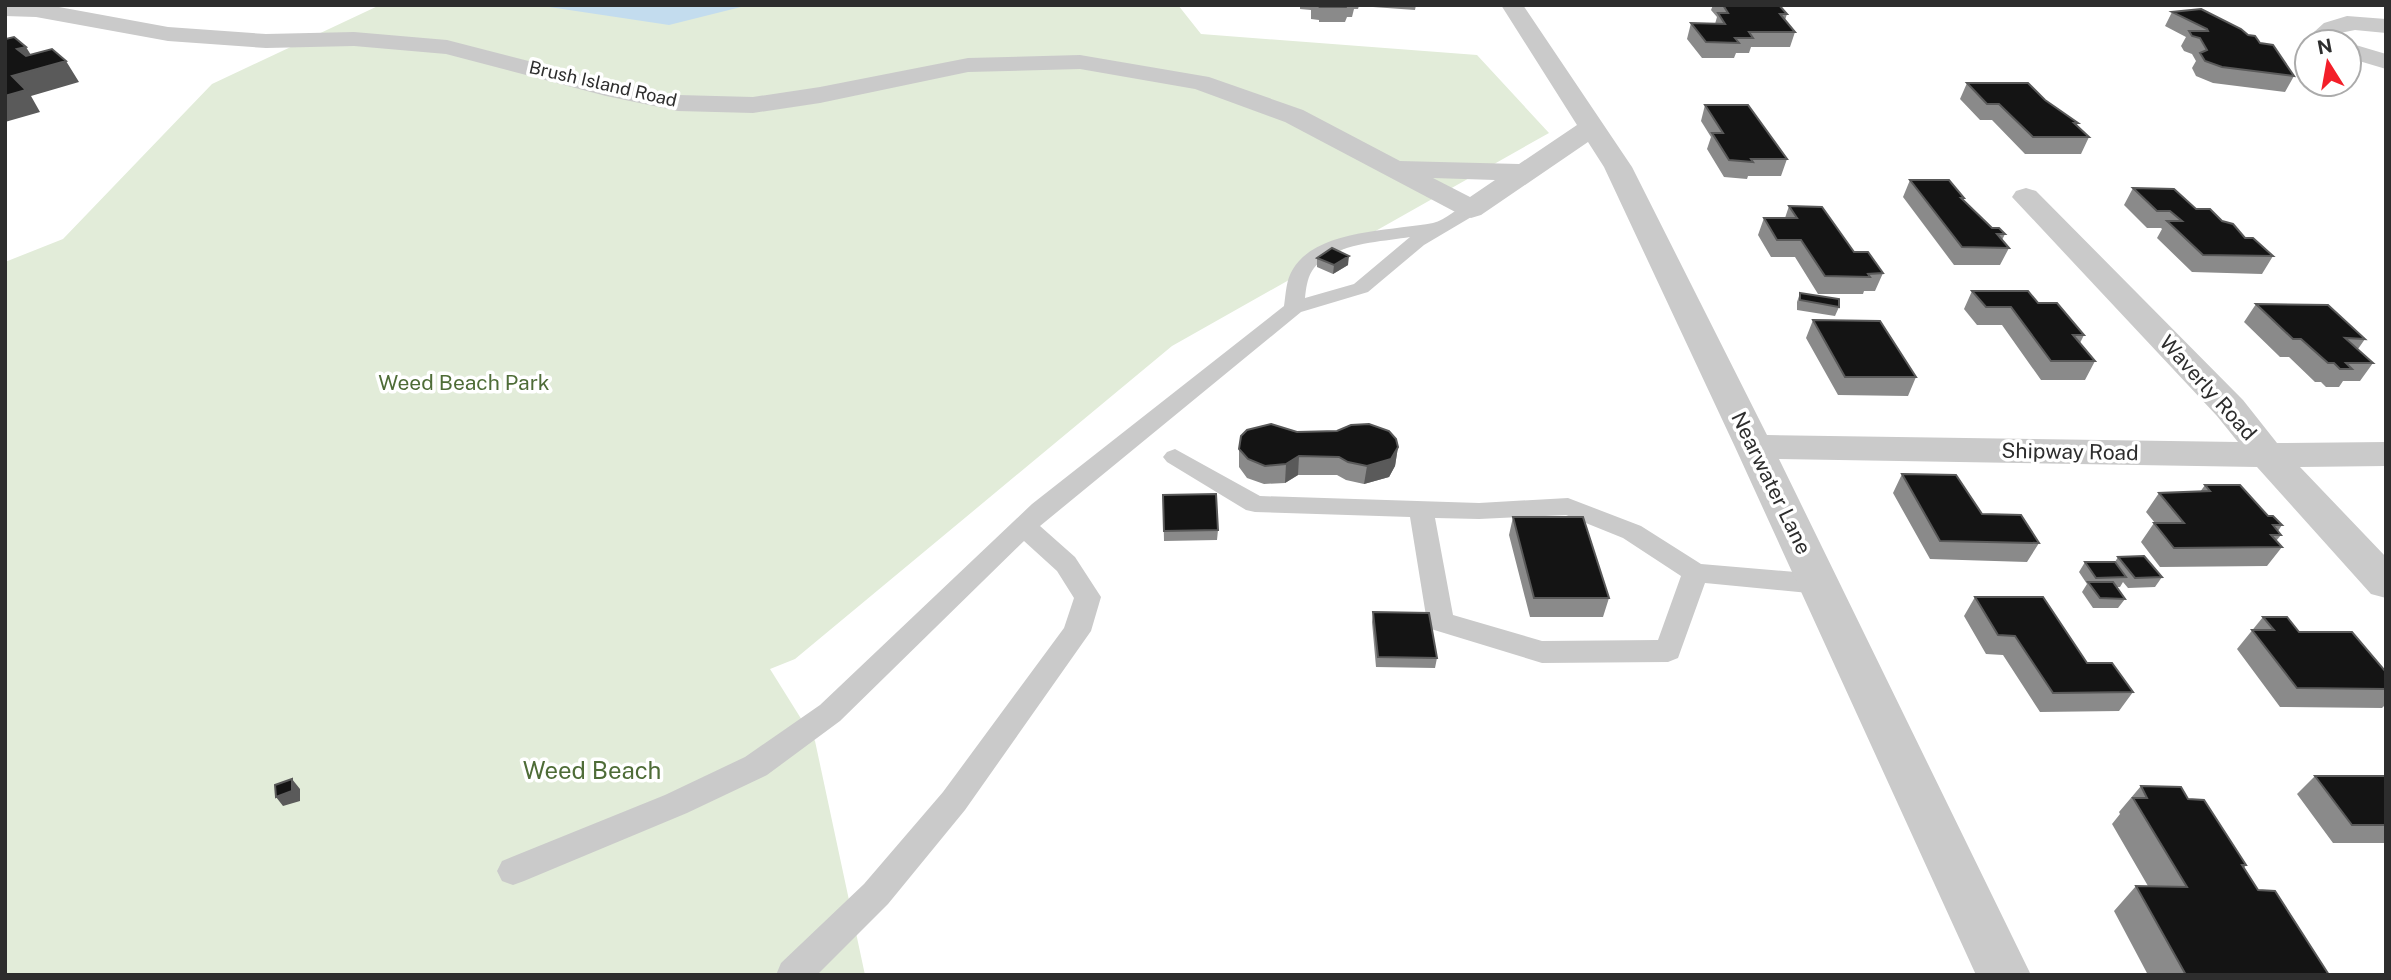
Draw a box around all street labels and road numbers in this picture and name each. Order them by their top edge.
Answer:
street label: Brush Island Road [527,56,679,111]
street label: Waverly Road [2155,330,2262,445]
street label: Nearwater Lane [1726,407,1817,558]
street label: Shipway Road [2001,438,2139,465]

